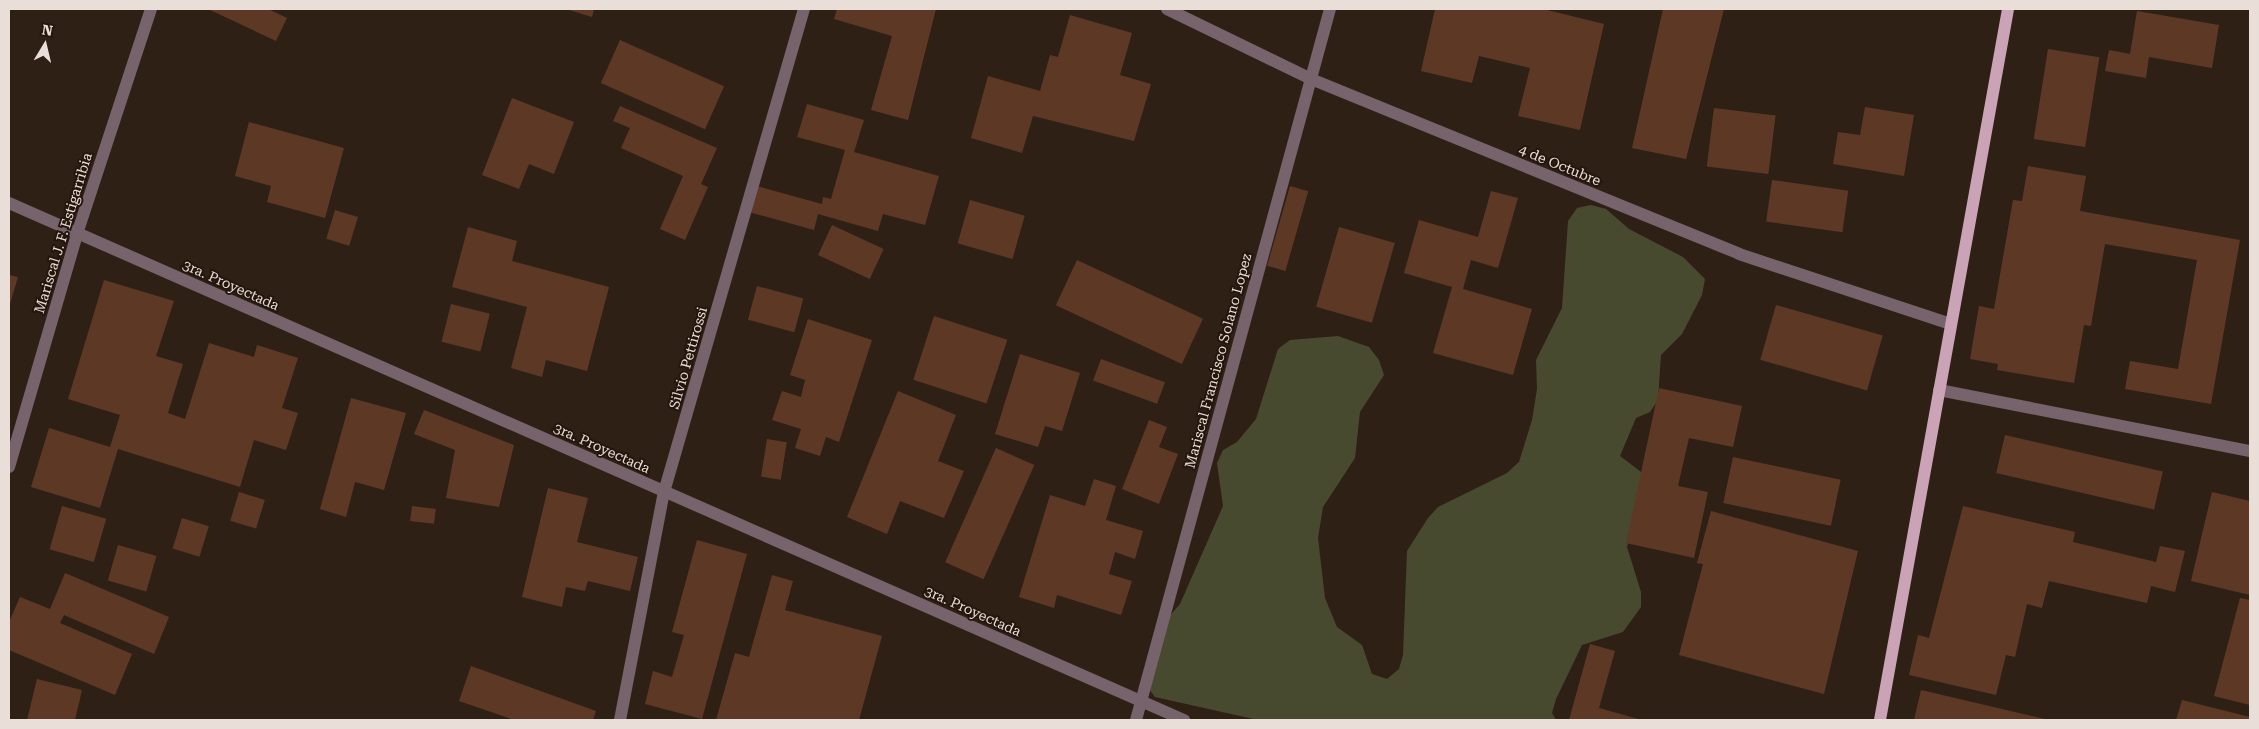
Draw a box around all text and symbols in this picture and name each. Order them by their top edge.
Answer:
north arrow [20,20,70,70]
text: N [41,21,54,39]
street label: 4 de Octubre [1517,141,1603,189]
street label: Mariscal J. F. Estigarribia [31,151,95,315]
street label: Mariscal Francisco Solano Lopez [1181,252,1255,470]
street label: 3ra. Proyectada [180,256,282,314]
street label: Silvio Pettirossi [665,305,711,411]
street label: 3ra. Proyectada [551,419,653,477]
street label: 3ra. Proyectada [922,582,1024,640]

